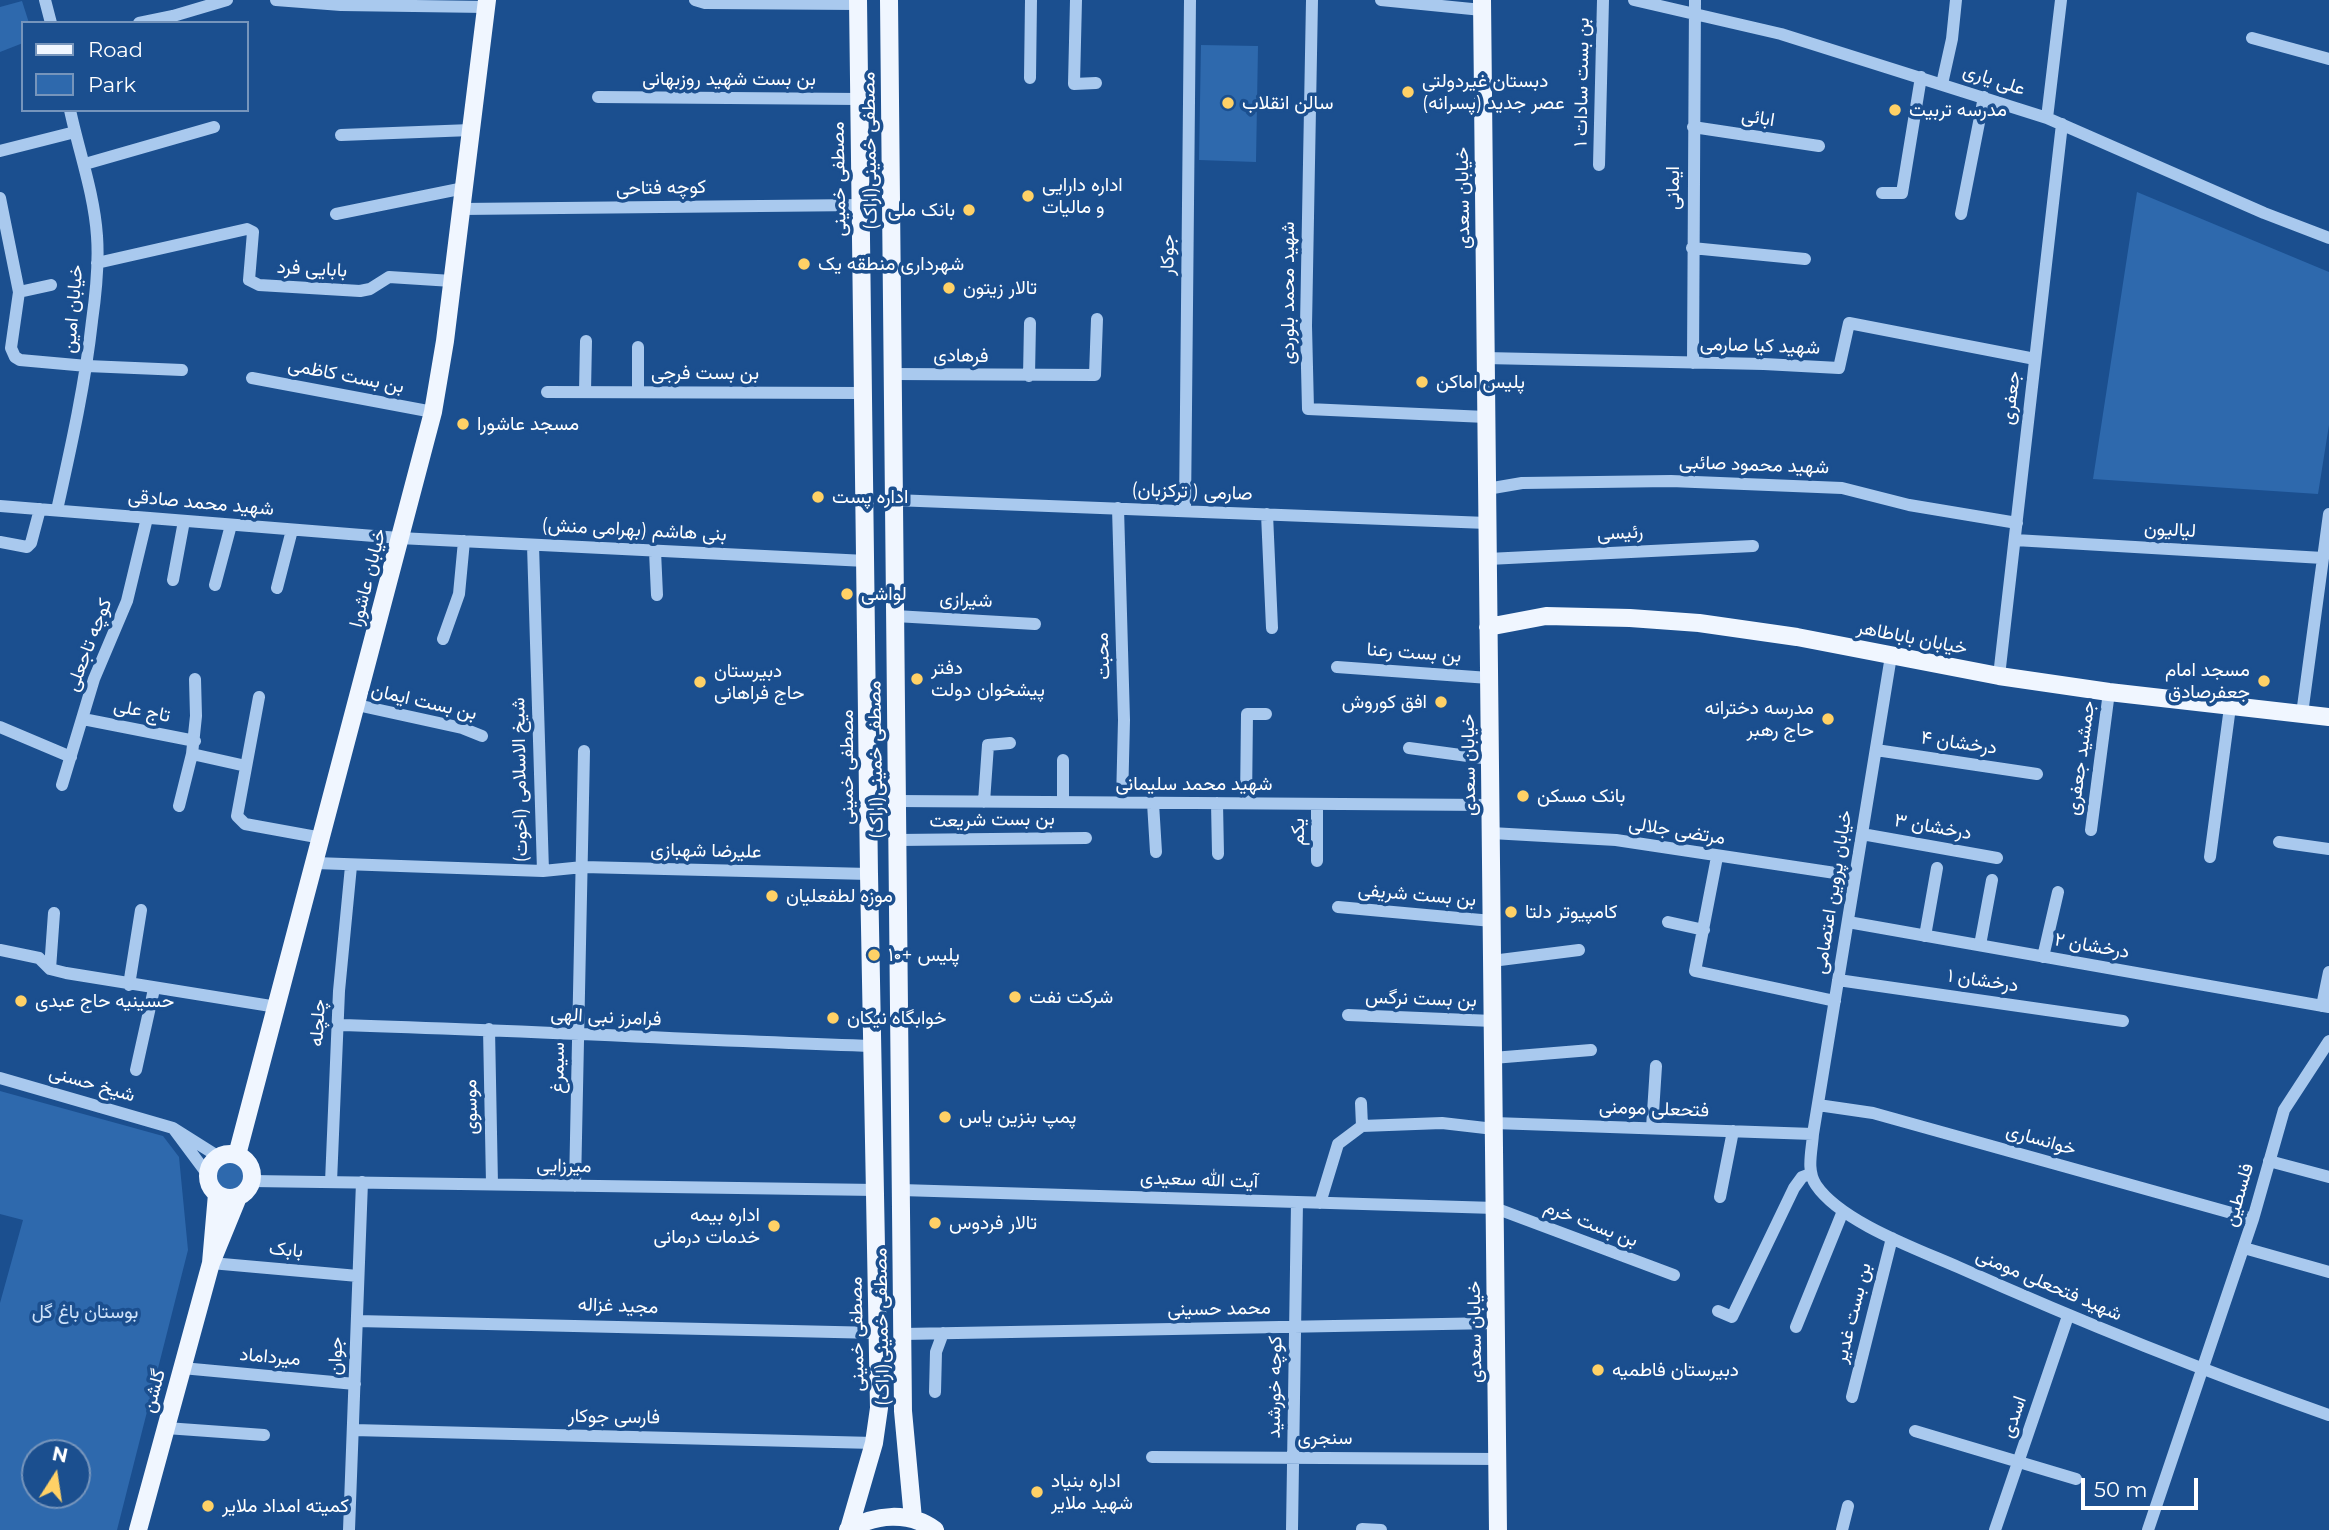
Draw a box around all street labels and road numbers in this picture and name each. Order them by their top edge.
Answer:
street label: بن بست سادات ۱ [1569,17,1595,147]
street label: علی یاری [1960,59,2028,101]
street label: بن بست شهید روزبهانی [642,68,816,90]
street label: مصطفی خمینی(اراک) [857,72,883,230]
street label: ابائی [1740,104,1776,132]
street label: مصطفی خمینی [827,121,851,237]
street label: خیابان سعدی [1451,147,1475,249]
street label: ایمانی [1662,166,1684,210]
street label: کوچه فتاحی [616,176,706,200]
street label: شهید محمد بلوردی [1277,221,1299,365]
street label: جوکار [1156,234,1180,276]
street label: بابایی فرد [276,256,348,282]
street label: خیابان امین [58,264,88,354]
street label: شهید کیا صارمی [1699,333,1821,359]
street label: فرهادی [933,344,989,368]
street label: بن بست کاظمی [286,354,406,398]
street label: بن بست فرجی [651,362,759,384]
street label: جعفری [1996,370,2026,426]
street label: شهید محمود صائبی [1679,451,1829,479]
street label: صارمی ( ترکزبان) [1131,478,1253,506]
street label: شهید محمد صادقی [127,485,275,521]
street label: بنی هاشم (بهرامی منش) [541,514,727,546]
street label: لیالیون [2143,517,2197,543]
street label: رئیسی [1596,520,1644,546]
street label: خیابان عاشورا [345,526,391,630]
street label: شیرازی [939,587,993,613]
street label: کوچه تاجعلی [61,595,117,695]
street label: خیابان باباطاهر [1855,616,1969,660]
street label: محبت [1091,632,1115,680]
street label: بن بست رعنا [1366,638,1462,668]
street label: بن بست ایمان [369,679,479,725]
street label: مصطفی خمینی(اراک) [863,681,889,839]
street label: تاج علی [112,694,172,728]
street label: شیخ الاسلامی (اخوت) [507,697,533,863]
street label: جمشید جعفری [2062,699,2100,817]
street label: مصطفی خمینی [836,709,858,825]
street label: خیابان سعدی [1457,714,1481,816]
street label: درخشان ۴ [1920,726,1998,760]
street label: شهید محمد سلیمانی [1115,773,1273,795]
street label: بن بست شریعت [929,808,1055,832]
street label: خیابان پروین اعتصامی [1809,808,1857,976]
street label: درخشان ۳ [1893,809,1973,845]
street label: مرتضی جلالی [1627,812,1727,850]
street label: یکم [1287,818,1309,846]
street label: علیرضا شهبازی [650,839,762,863]
street label: بن بست شریفی [1357,878,1477,912]
street label: درخشان ۲ [2053,928,2131,964]
street label: درخشان ۱ [1946,965,2020,997]
street label: بن بست نرگس [1365,986,1477,1012]
street label: چلچله [305,999,331,1047]
street label: فرامرز نبی الهی [550,1003,662,1031]
street label: سیمرغ [546,1042,570,1094]
street label: شیخ حسنی [46,1061,138,1107]
street label: موسوی [459,1079,483,1135]
street label: فتحعلی مومنی [1599,1096,1709,1122]
street label: خوانساری [2003,1119,2079,1161]
street label: میرزایی [536,1154,592,1178]
street label: فلسطین [2219,1161,2259,1229]
street label: آیت الله سعیدی [1140,1167,1258,1193]
street label: بن بست خرم [1541,1196,1641,1252]
street label: بابک [268,1237,304,1263]
street label: شهید فتحعلی مومنی [1973,1244,2125,1326]
street label: مصطفی خمینی(اراک) [869,1248,895,1406]
street label: بن بست غدیر [1830,1261,1876,1365]
street label: مصطفی خمینی [845,1276,869,1392]
street label: خیابان سعدی [1463,1281,1487,1383]
street label: مجید غزاله [577,1293,659,1319]
street label: محمد حسینی [1167,1297,1271,1321]
street label: کوچه خورشید [1263,1335,1287,1439]
street label: جوان [324,1336,348,1376]
street label: میرداماد [239,1343,301,1371]
street label: گلشن [137,1367,171,1415]
street label: اسدی [1996,1393,2032,1441]
street label: فارسی جوکار [568,1405,660,1429]
street label: سنجری [1297,1427,1353,1449]

